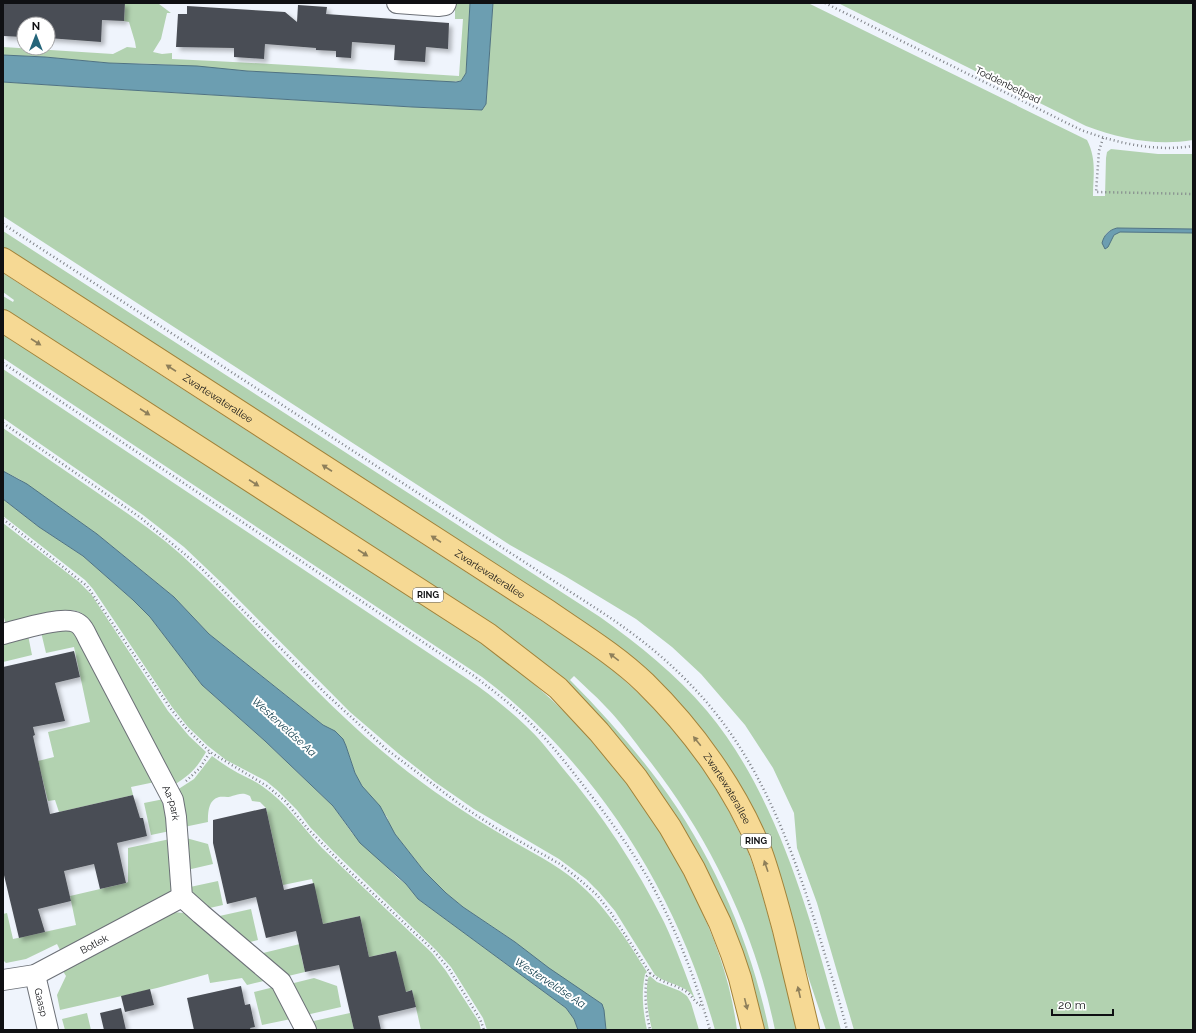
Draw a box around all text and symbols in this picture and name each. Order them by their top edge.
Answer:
north arrow [16,16,56,56]
text: N [32,20,40,33]
street label: Toddenbeltpad [974,64,1042,106]
one-way arrow [31,338,41,346]
one-way arrow [165,364,176,371]
street label: Zwartewaterallee [181,371,255,425]
one-way arrow [140,408,150,416]
one-way arrow [321,465,333,472]
one-way arrow [249,479,259,487]
one-way arrow [431,535,441,543]
street label: Zwartewaterallee [453,547,527,600]
one-way arrow [357,550,369,557]
road number: RING [413,588,443,602]
one-way arrow [609,653,620,662]
water label: Westerveldse Aa [249,695,319,760]
one-way arrow [692,735,701,746]
street label: Zwartewaterallee [702,751,753,826]
street label: Aa-park [161,783,182,822]
road number: RING [741,834,771,848]
one-way arrow [762,860,768,872]
street label: Botlek [78,932,110,956]
water label: Westerveldse Aa [512,955,588,1011]
one-way arrow [796,986,802,998]
street label: Gaasp [33,987,50,1018]
scale bar [1052,991,1113,1017]
one-way arrow [744,998,750,1010]
text: 20 m [1058,998,1086,1012]

